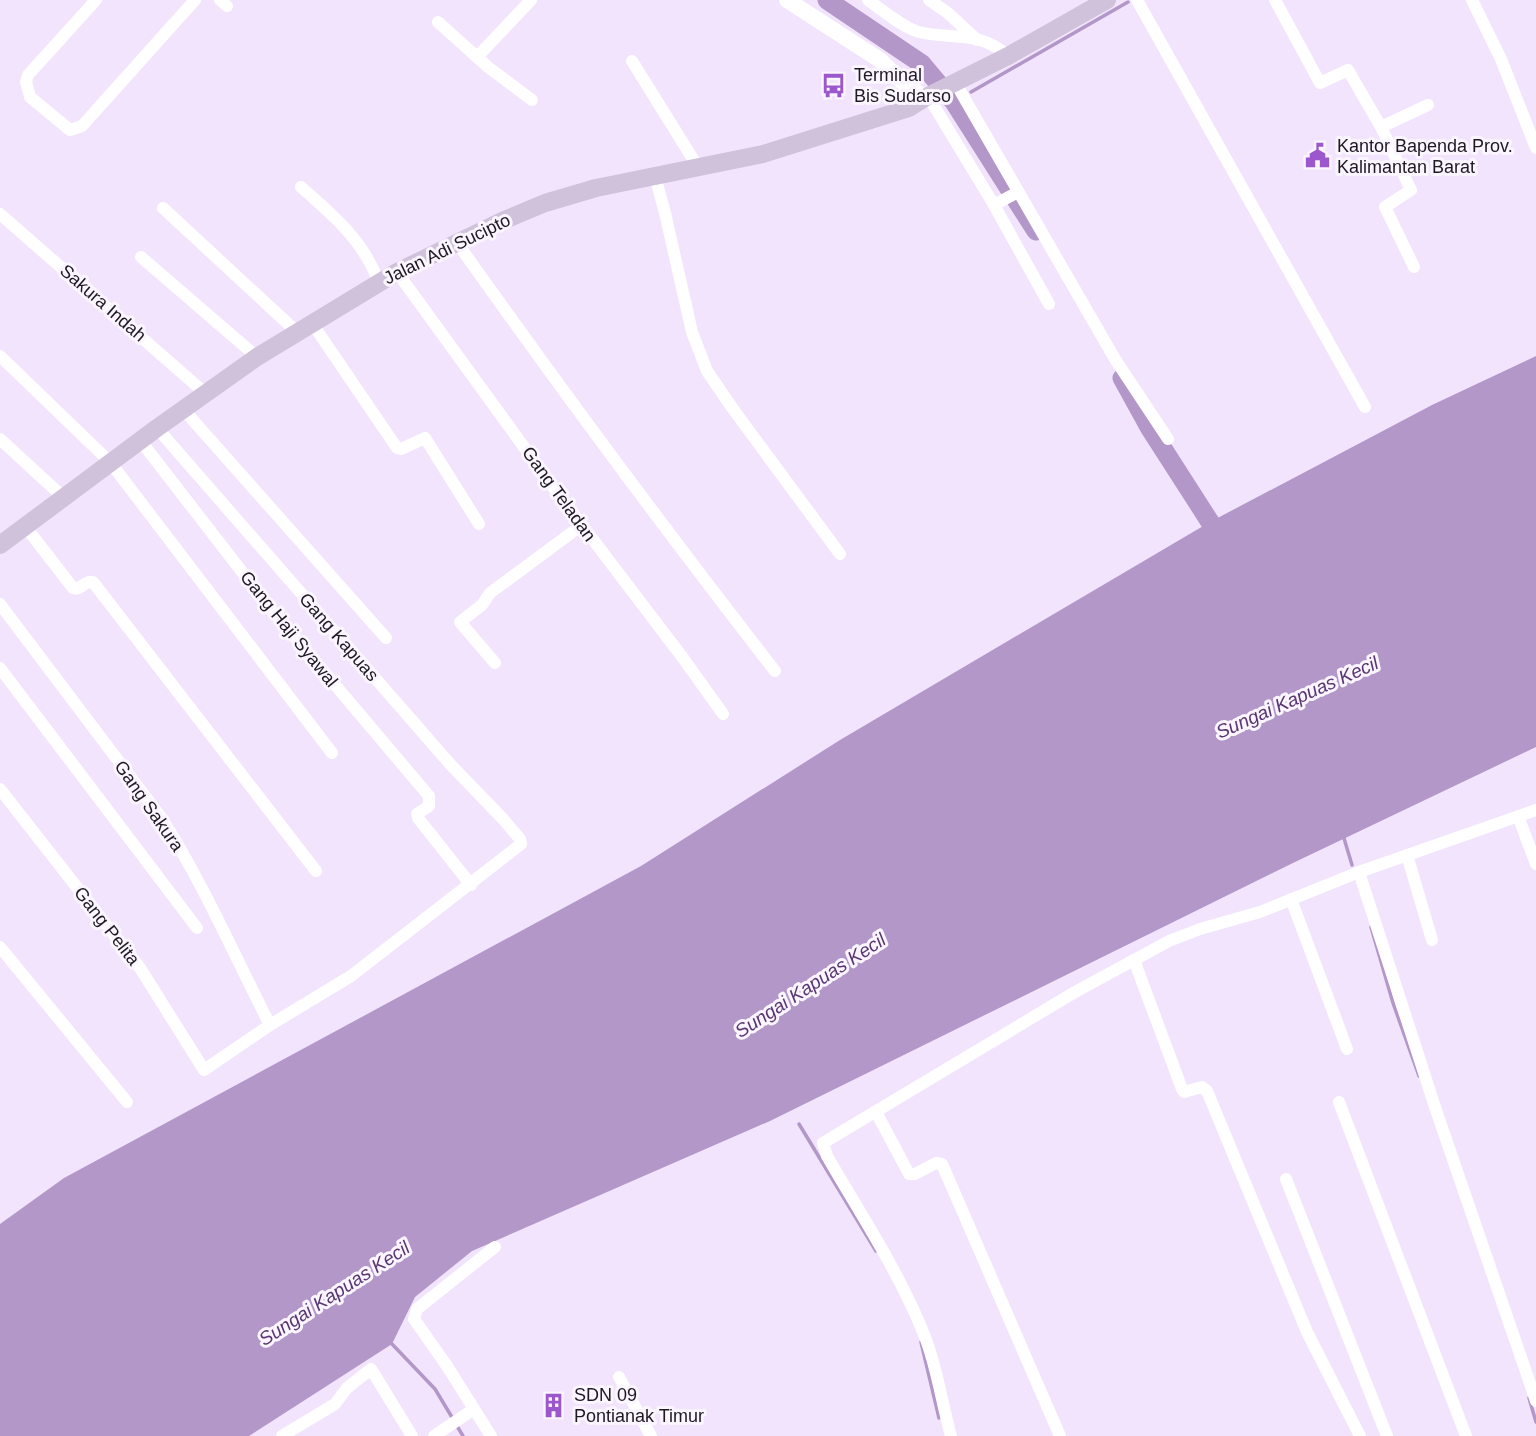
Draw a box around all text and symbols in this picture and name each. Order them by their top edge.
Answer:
place label: Terminal Bis Sudarso [854,65,951,106]
bus stop icon: Terminal Bis Sudarso [820,71,848,99]
place label: Kantor Bapenda Prov. Kalimantan Barat [1337,136,1513,177]
public building icon: Kantor Bapenda Prov. Kalimantan Barat [1303,142,1331,170]
street label: Jalan Adi Sucipto [381,210,513,288]
street label: Sakura Indah [56,260,150,346]
street label: Gang Teladan [518,443,600,545]
street label: Gang Haji Syawal [236,567,342,691]
street label: Gang Kapuas [295,589,383,685]
water label: Sungai Kapuas Kecil [1213,652,1382,743]
street label: Gang Sakura [110,757,188,856]
street label: Gang Pelita [70,883,144,970]
water label: Sungai Kapuas Kecil [731,928,890,1042]
water label: Sungai Kapuas Kecil [255,1236,414,1350]
place label: SDN 09 Pontianak Timur [574,1385,704,1426]
building icon: SDN 09 Pontianak Timur [540,1391,568,1419]

